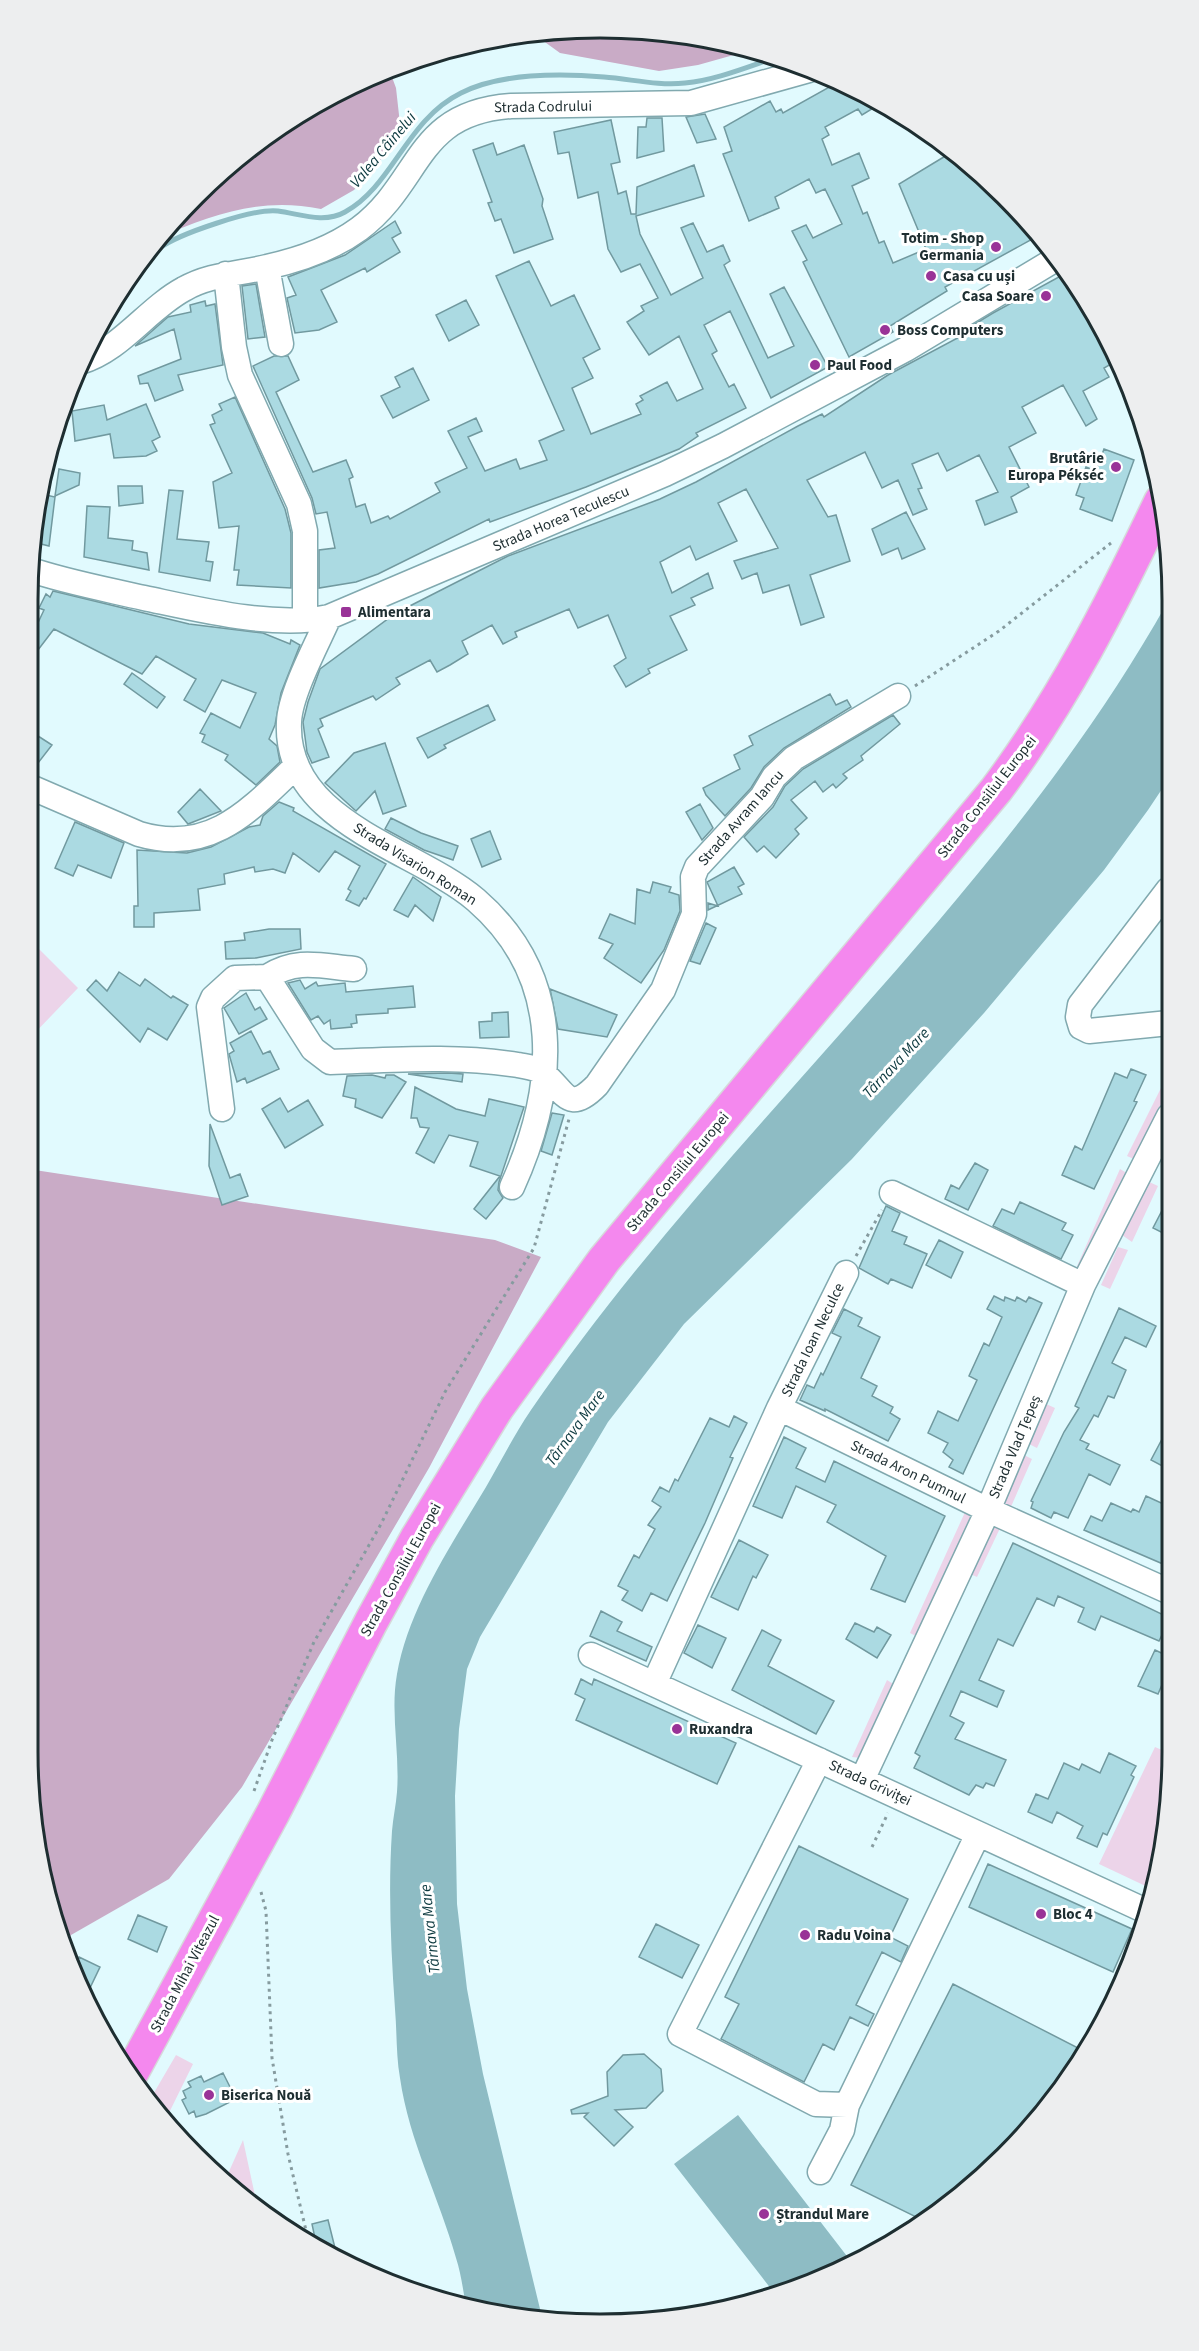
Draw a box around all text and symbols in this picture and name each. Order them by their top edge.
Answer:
street label: Strada Codrului [494,96,592,118]
water label: Valea Câinelui [345,107,421,193]
place label: Totim - Shop Germania [901,228,984,266]
marker: Totim - Shop Germania [989,240,1003,254]
place label: Casa cu uși [943,266,1015,287]
marker: Casa cu uși [924,269,938,283]
place label: Casa Soare [962,286,1034,307]
marker: Casa Soare [1039,289,1053,303]
place label: Boss Computers [897,320,1004,341]
marker: Boss Computers [878,323,892,337]
place label: Paul Food [827,355,892,376]
marker: Paul Food [808,358,822,372]
place label: Brutârie Europa Pékséc [1008,448,1104,486]
marker: Brutârie Europa Pékséc [1109,460,1123,474]
street label: Strada Horea Teculescu [489,481,633,557]
place label: Alimentara [357,602,431,623]
marker: Alimentara [339,605,353,619]
street label: Strada Consiliul Europei [933,731,1041,863]
street label: Strada Avram Iancu [693,765,789,871]
street label: Strada Visarion Roman [349,817,481,911]
water label: Târnava Mare [857,1022,935,1103]
street label: Strada Consiliul Europei [622,1108,734,1236]
street label: Strada Ioan Neculce [776,1279,850,1401]
water label: Târnava Mare [540,1385,610,1471]
street label: Strada Vlad Țepeș [984,1392,1046,1502]
street label: Strada Aron Pumnul [847,1435,969,1509]
street label: Strada Consiliul Europei [355,1499,447,1641]
place label: Ruxandra [689,1719,753,1740]
marker: Ruxandra [670,1722,684,1736]
street label: Strada Griviței [825,1755,915,1811]
water label: Târnava Mare [414,1883,446,1975]
place label: Bloc 4 [1053,1904,1093,1925]
marker: Bloc 4 [1034,1907,1048,1921]
street label: Strada Mihai Viteazul [145,1911,225,2036]
place label: Radu Voina [817,1925,891,1946]
marker: Radu Voina [798,1928,812,1942]
place label: Biserica Nouă [221,2085,311,2106]
marker: Biserica Nouă [202,2088,216,2102]
place label: Ștrandul Mare [776,2204,869,2225]
marker: Ștrandul Mare [757,2207,771,2221]

